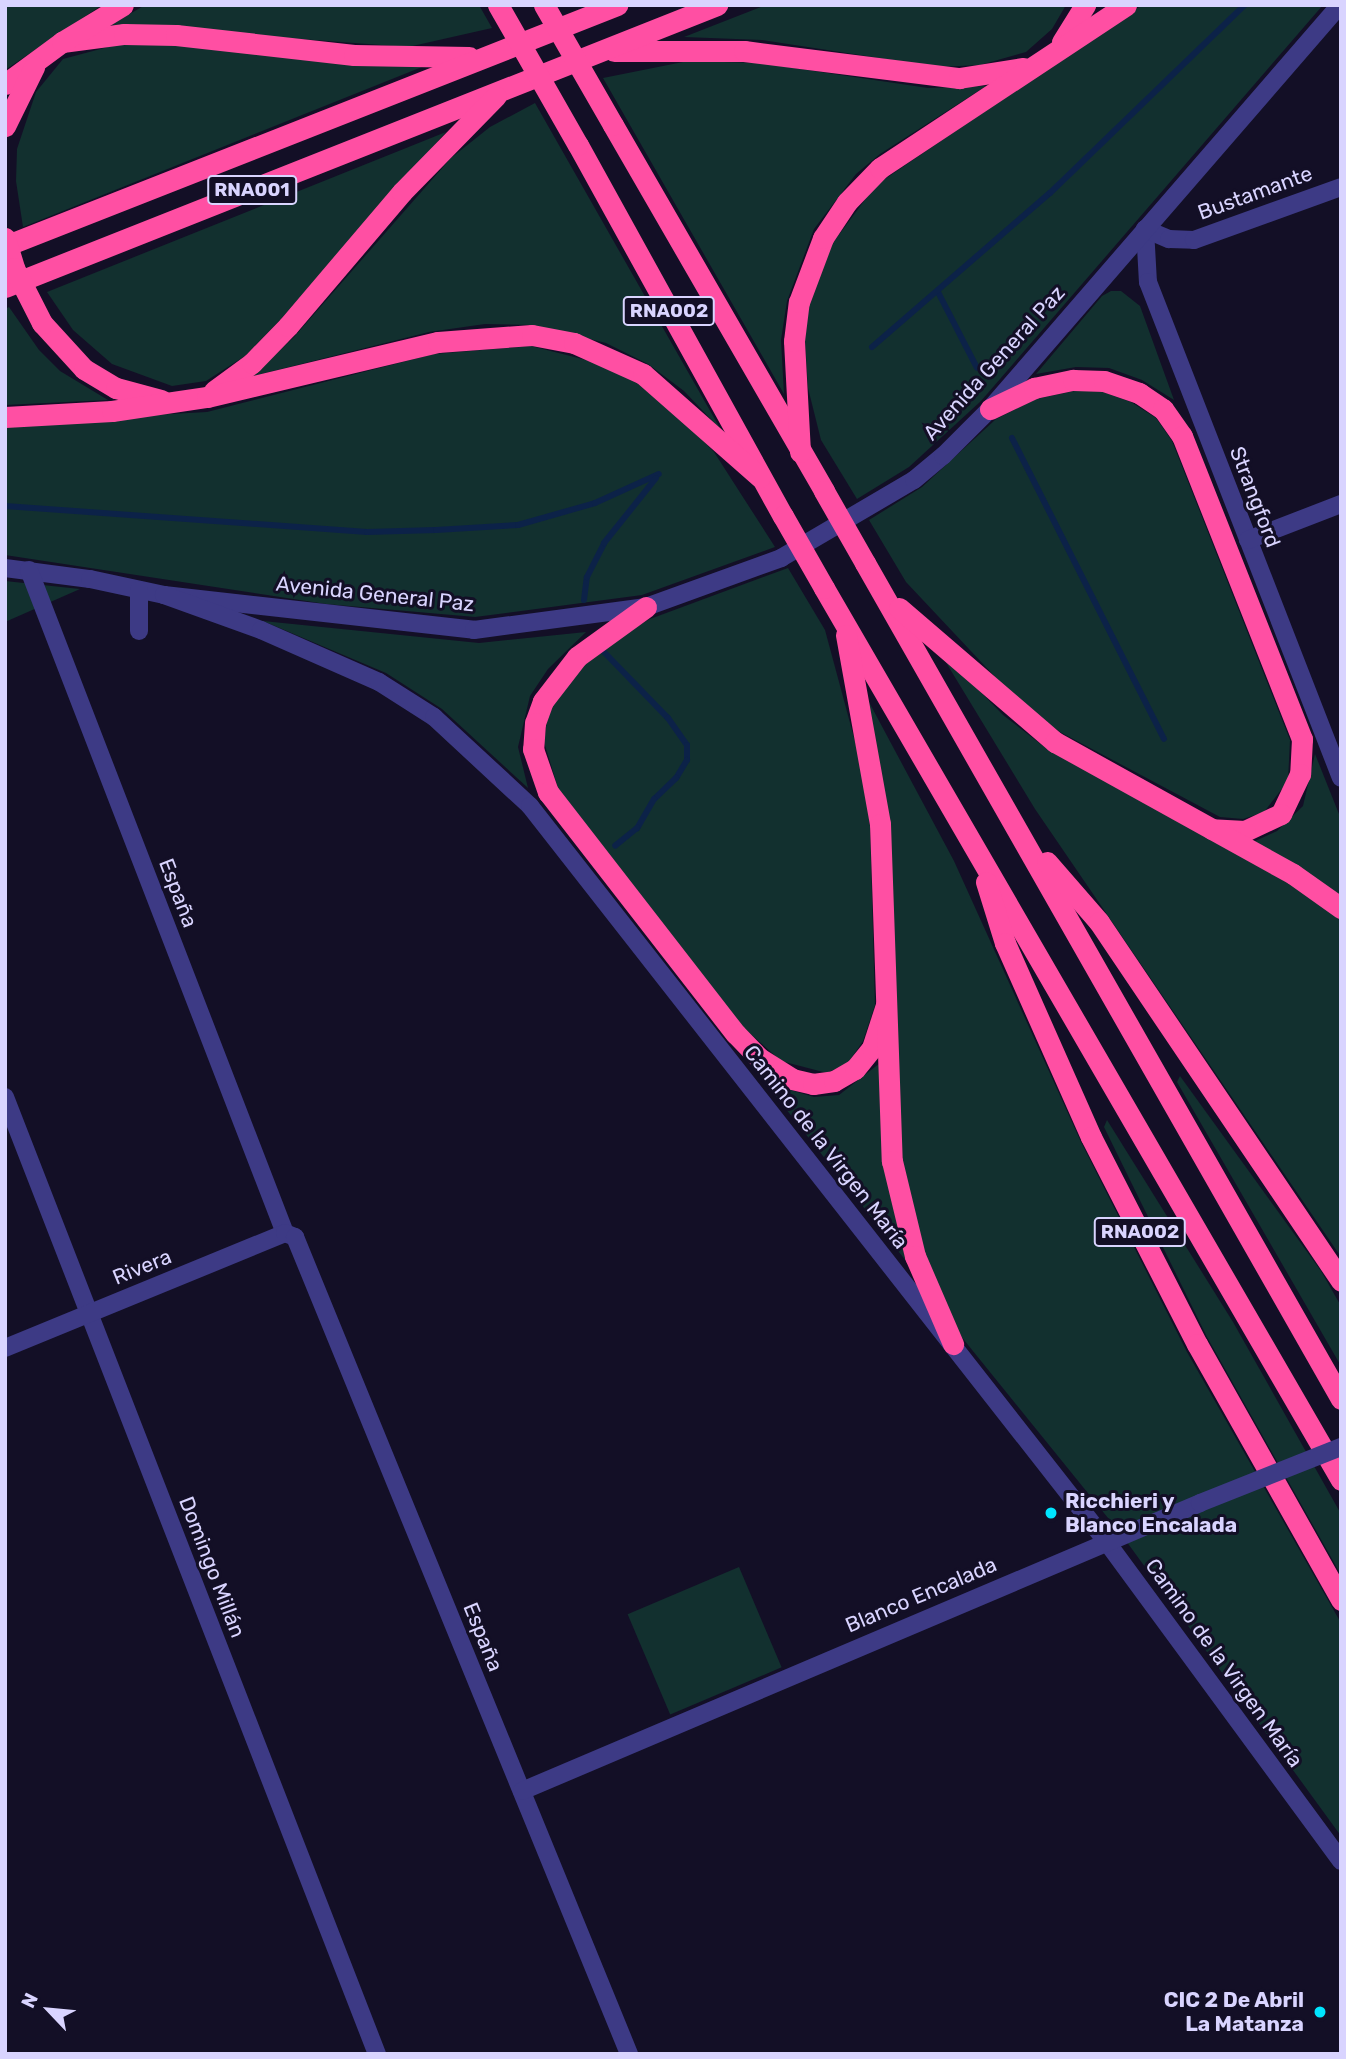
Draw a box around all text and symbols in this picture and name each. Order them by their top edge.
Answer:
street label: Bustamante [1194,161,1316,225]
road number: RNA001 [206,174,298,206]
street label: Avenida General Paz [918,281,1070,445]
road number: RNA002 [622,296,716,326]
street label: Strangford [1224,443,1286,551]
street label: Avenida General Paz [275,571,475,617]
street label: España [153,855,203,931]
street label: Camino de la Virgen María [738,1040,914,1254]
road number: RNA002 [1093,1216,1187,1248]
street label: Rivera [109,1244,175,1290]
place label: Ricchieri y Blanco Encalada [1065,1488,1237,1538]
street label: Domingo Millán [174,1493,250,1641]
marker: Ricchieri y Blanco Encalada [1043,1505,1059,1521]
street label: Blanco Encalada [842,1552,1000,1638]
street label: Camino de la Virgen María [1140,1554,1308,1772]
street label: España [458,1599,508,1675]
north arrow [14,1975,84,2045]
place label: CIC 2 De Abril La Matanza [1163,1987,1304,2037]
text: N [16,1989,43,2012]
marker: CIC 2 De Abril La Matanza [1310,2002,1330,2022]

